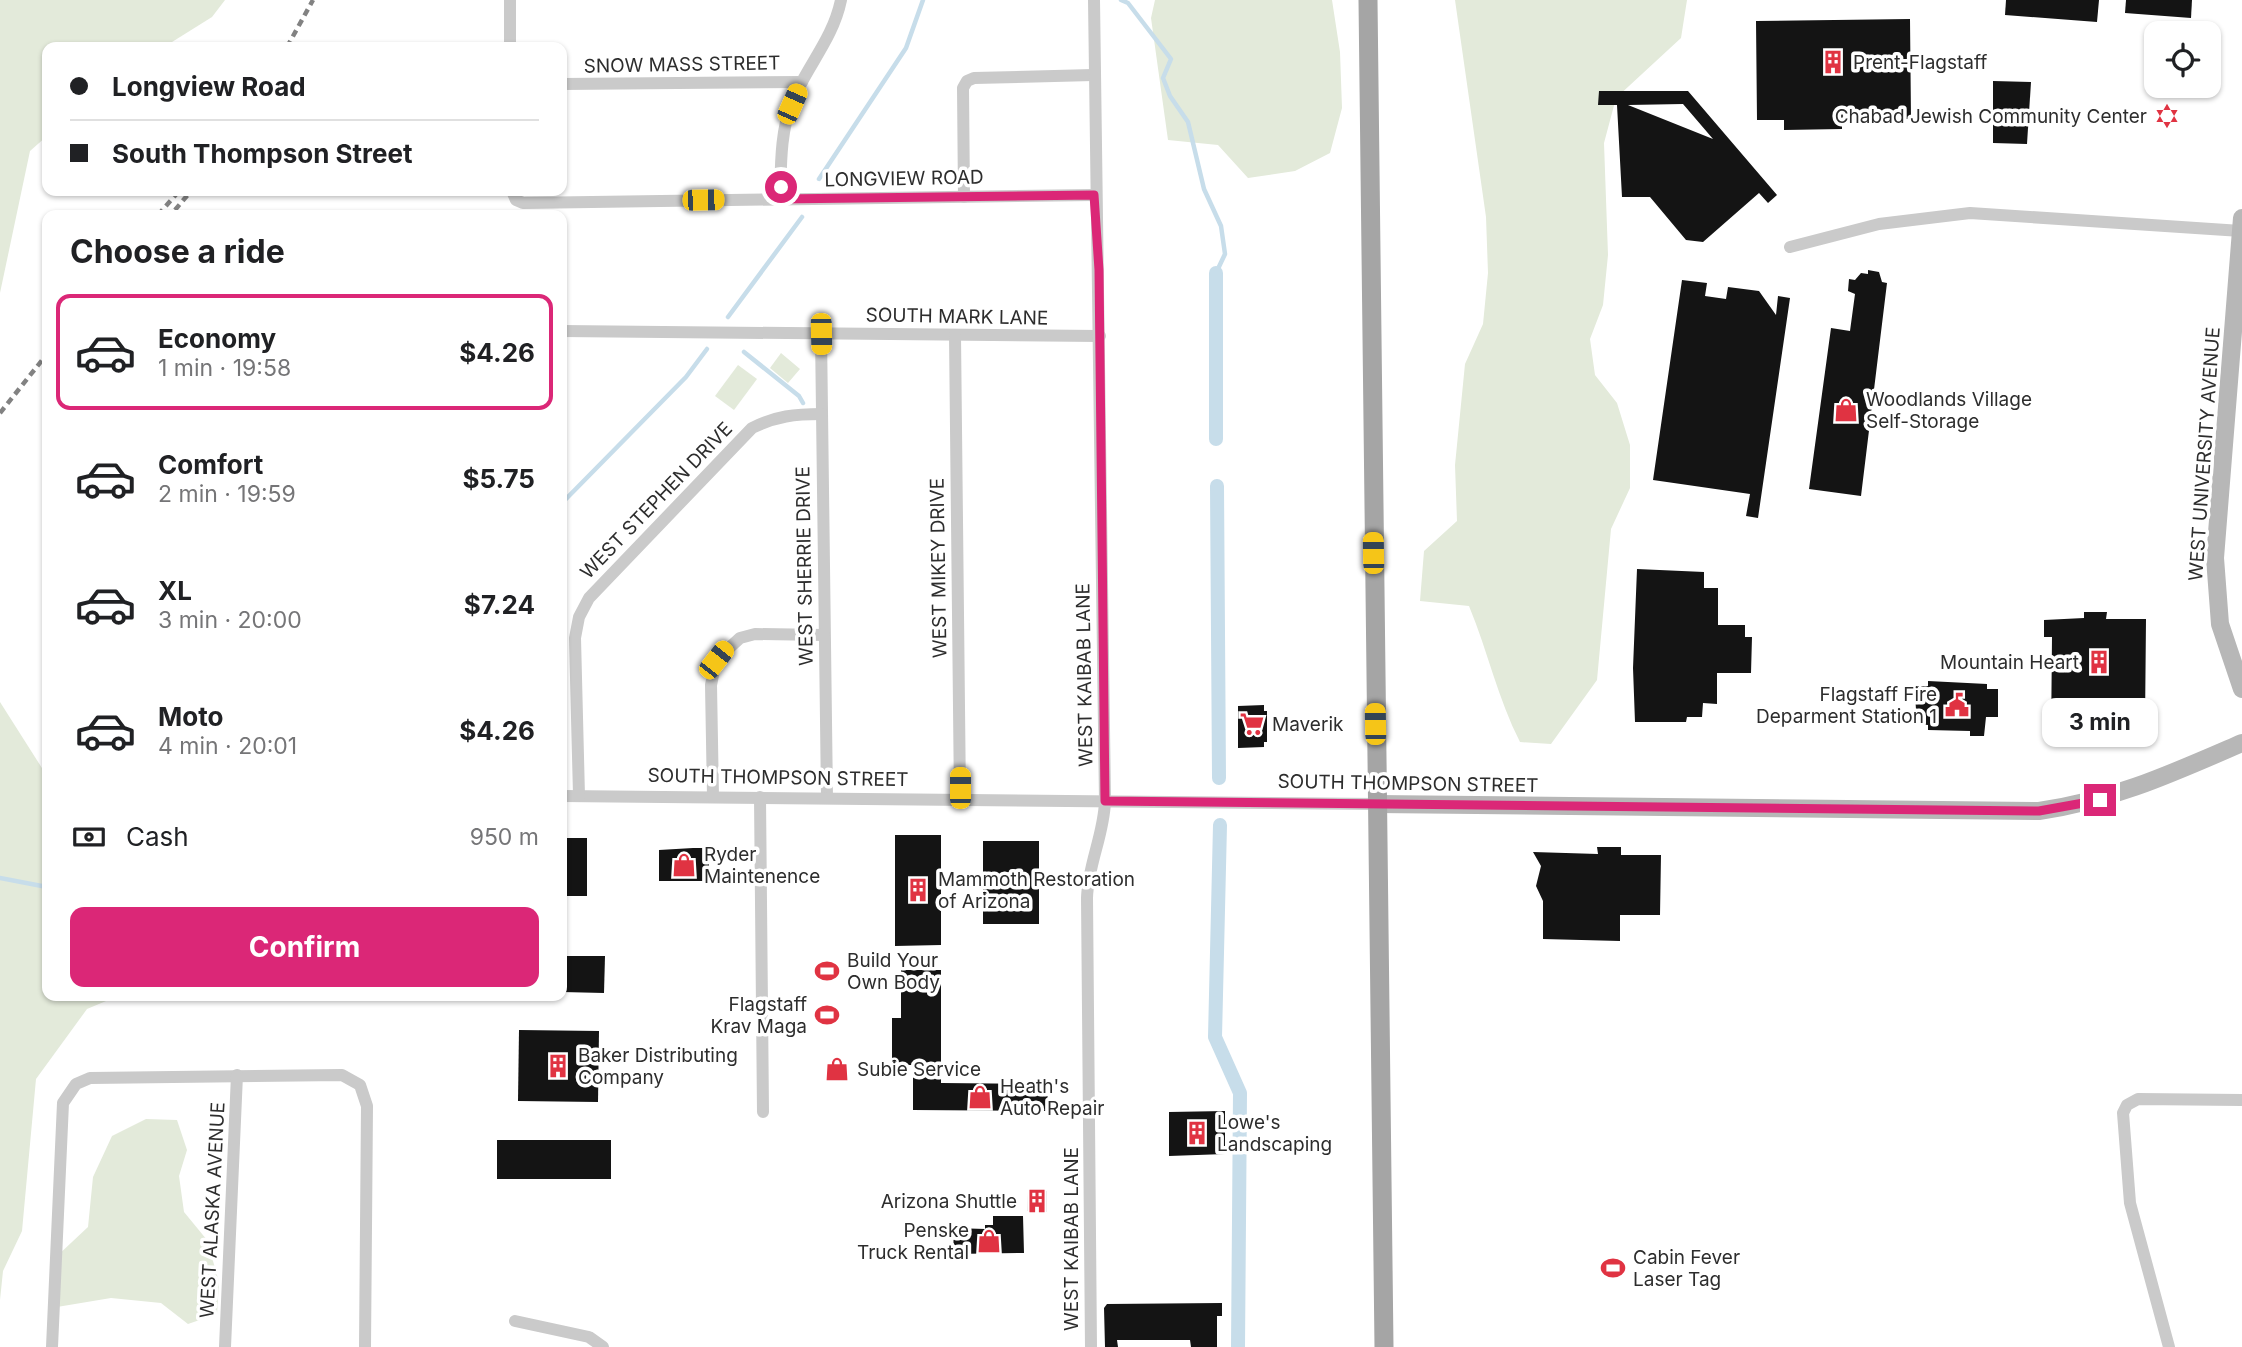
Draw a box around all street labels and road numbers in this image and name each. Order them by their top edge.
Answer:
street label: SNOW MASS STREET [583,51,781,78]
street label: LONGVIEW ROAD [824,166,984,191]
street label: SOUTH MARK LANE [865,303,1049,330]
street label: WEST UNIVERSITY AVENUE [2184,326,2225,582]
street label: WEST STEPHEN DRIVE [576,417,737,583]
street label: WEST SHERRIE DRIVE [791,466,818,666]
street label: WEST MIKEY DRIVE [925,478,952,658]
street label: WEST KAIBAB LANE [1071,583,1098,767]
street label: SOUTH THOMPSON STREET [647,764,909,791]
street label: SOUTH THOMPSON STREET [1277,770,1539,797]
street label: WEST ALASKA AVENUE [195,1101,230,1319]
street label: WEST KAIBAB LANE [1060,1147,1083,1331]

